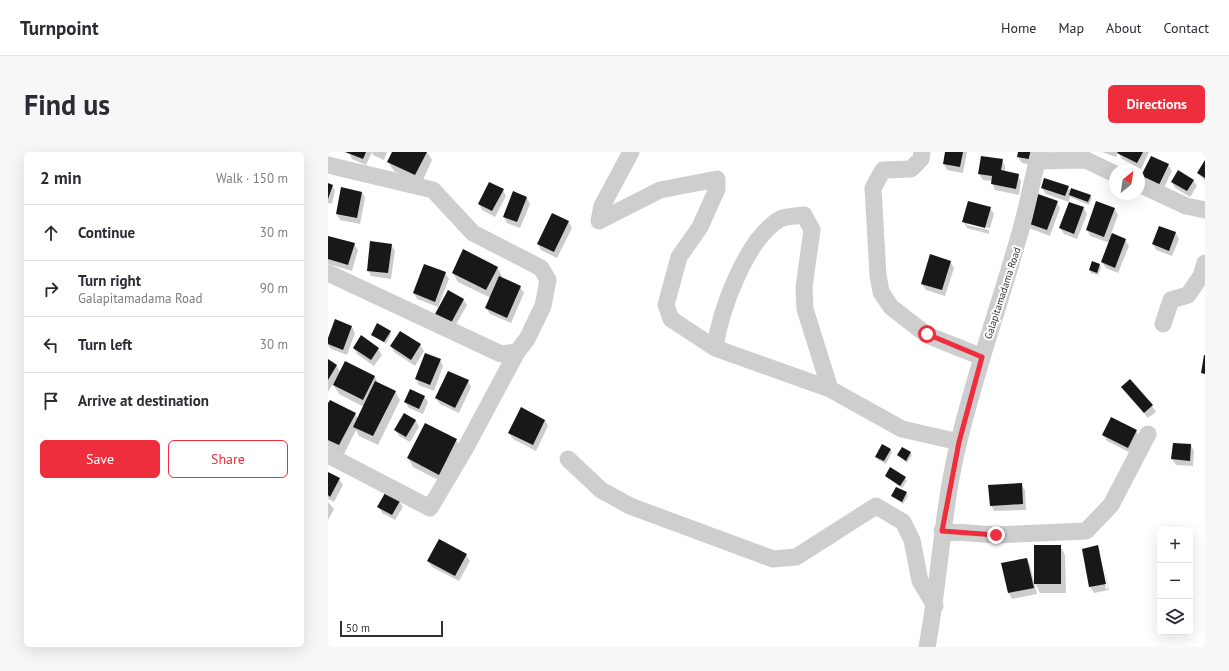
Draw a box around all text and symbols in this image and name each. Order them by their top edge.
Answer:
text: Turnpoint [20,16,99,40]
text: Home [1001,19,1036,37]
text: Map [1058,19,1084,37]
text: About [1106,19,1142,37]
text: Contact [1164,19,1209,37]
button: Directions [1108,85,1205,123]
text: Find us [24,86,110,123]
north arrow [1109,164,1145,200]
text: 2 min [40,167,81,189]
text: Walk · 150 m [216,170,288,187]
icon: ahead [40,222,62,244]
text: Continue [78,223,135,242]
text: 30 m [260,224,288,241]
street label: Galapitamadama Road [981,246,1023,341]
text: Turn right [78,271,141,290]
icon: right [40,278,62,300]
text: 90 m [260,280,288,297]
text: Galapitamadama Road [78,290,202,307]
route start [918,325,936,343]
icon: left [40,334,62,356]
text: Turn left [78,335,132,354]
text: 30 m [260,336,288,353]
icon: arrive [40,390,62,412]
text: Arrive at destination [78,391,209,410]
button: Save [40,440,160,478]
button: Share [168,440,288,478]
route end [987,526,1005,544]
map controls [1157,527,1193,635]
button: + [1157,527,1193,563]
button: − [1157,563,1193,599]
button: layers [1157,599,1193,635]
scale bar [340,619,443,638]
text: 50 m [346,621,370,635]

